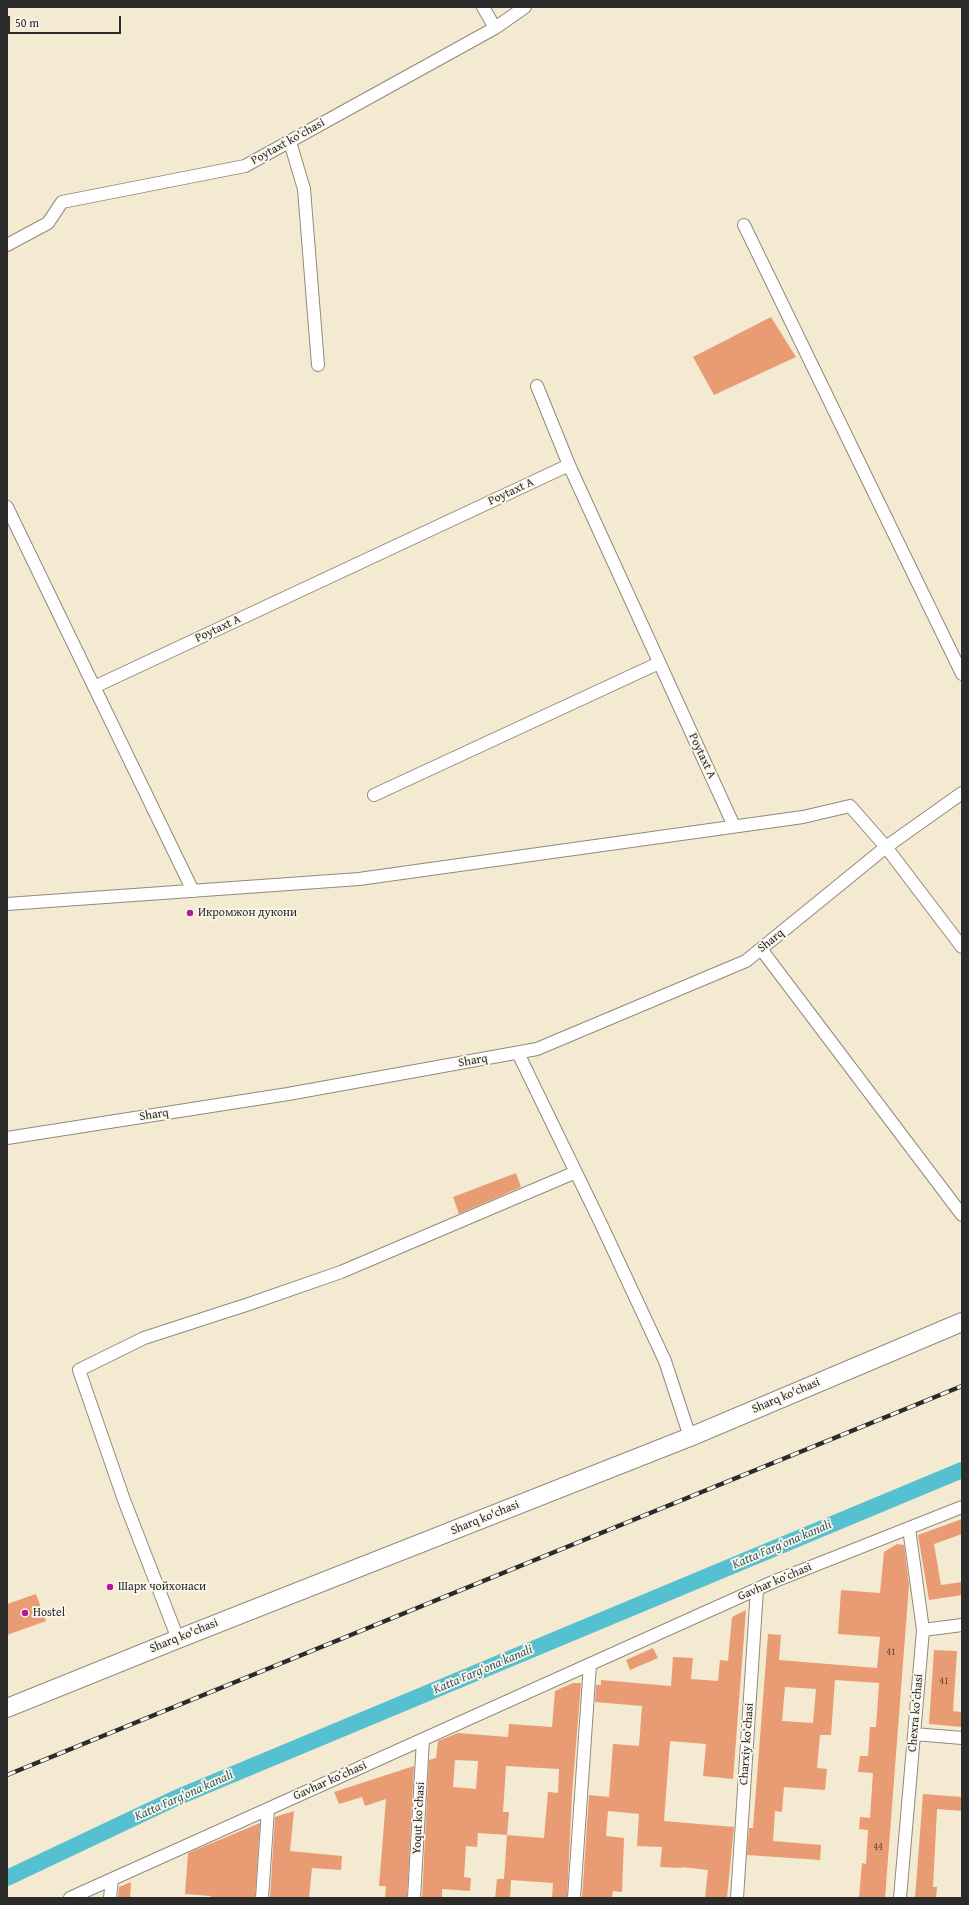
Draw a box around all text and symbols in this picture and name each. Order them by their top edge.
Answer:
scale bar [10,8,123,34]
text: 50 m [15,14,39,31]
street label: Poytaxt ko'chasi [249,116,327,168]
street label: Poytaxt A [486,475,536,509]
street label: Poytaxt A [193,612,243,646]
street label: Poytaxt A [685,731,719,781]
place label: Икромжон дукони [198,906,297,920]
marker: Икромжон дукони [185,908,195,918]
street label: Sharq [755,926,787,956]
street label: Sharq [457,1051,489,1071]
street label: Sharq [138,1106,170,1124]
street label: Sharq ko'chasi [750,1375,822,1417]
street label: Sharq ko'chasi [449,1498,521,1538]
water label: Katta Farg'ona kanali [730,1517,834,1573]
street label: Gavhar koʻchasi [736,1560,814,1604]
place label: Шарк чойхонаси [118,1580,206,1594]
marker: Шарк чойхонаси [105,1582,115,1592]
place label: Hostel [33,1606,65,1620]
marker: Hostel [20,1608,30,1618]
street label: Sharq ko'chasi [148,1616,220,1656]
water label: Katta Farg'ona kanali [431,1642,535,1698]
house number: 41 [886,1646,896,1658]
street label: Chexra koʻchasi [905,1673,927,1753]
house number: 41 [939,1675,949,1687]
street label: Charxiy koʻchasi [737,1702,757,1786]
street label: Gavhar koʻchasi [291,1758,369,1804]
water label: Katta Farg'ona kanali [132,1767,236,1825]
street label: Yoqut koʻchasi [410,1781,428,1855]
house number: 44 [873,1841,883,1853]

